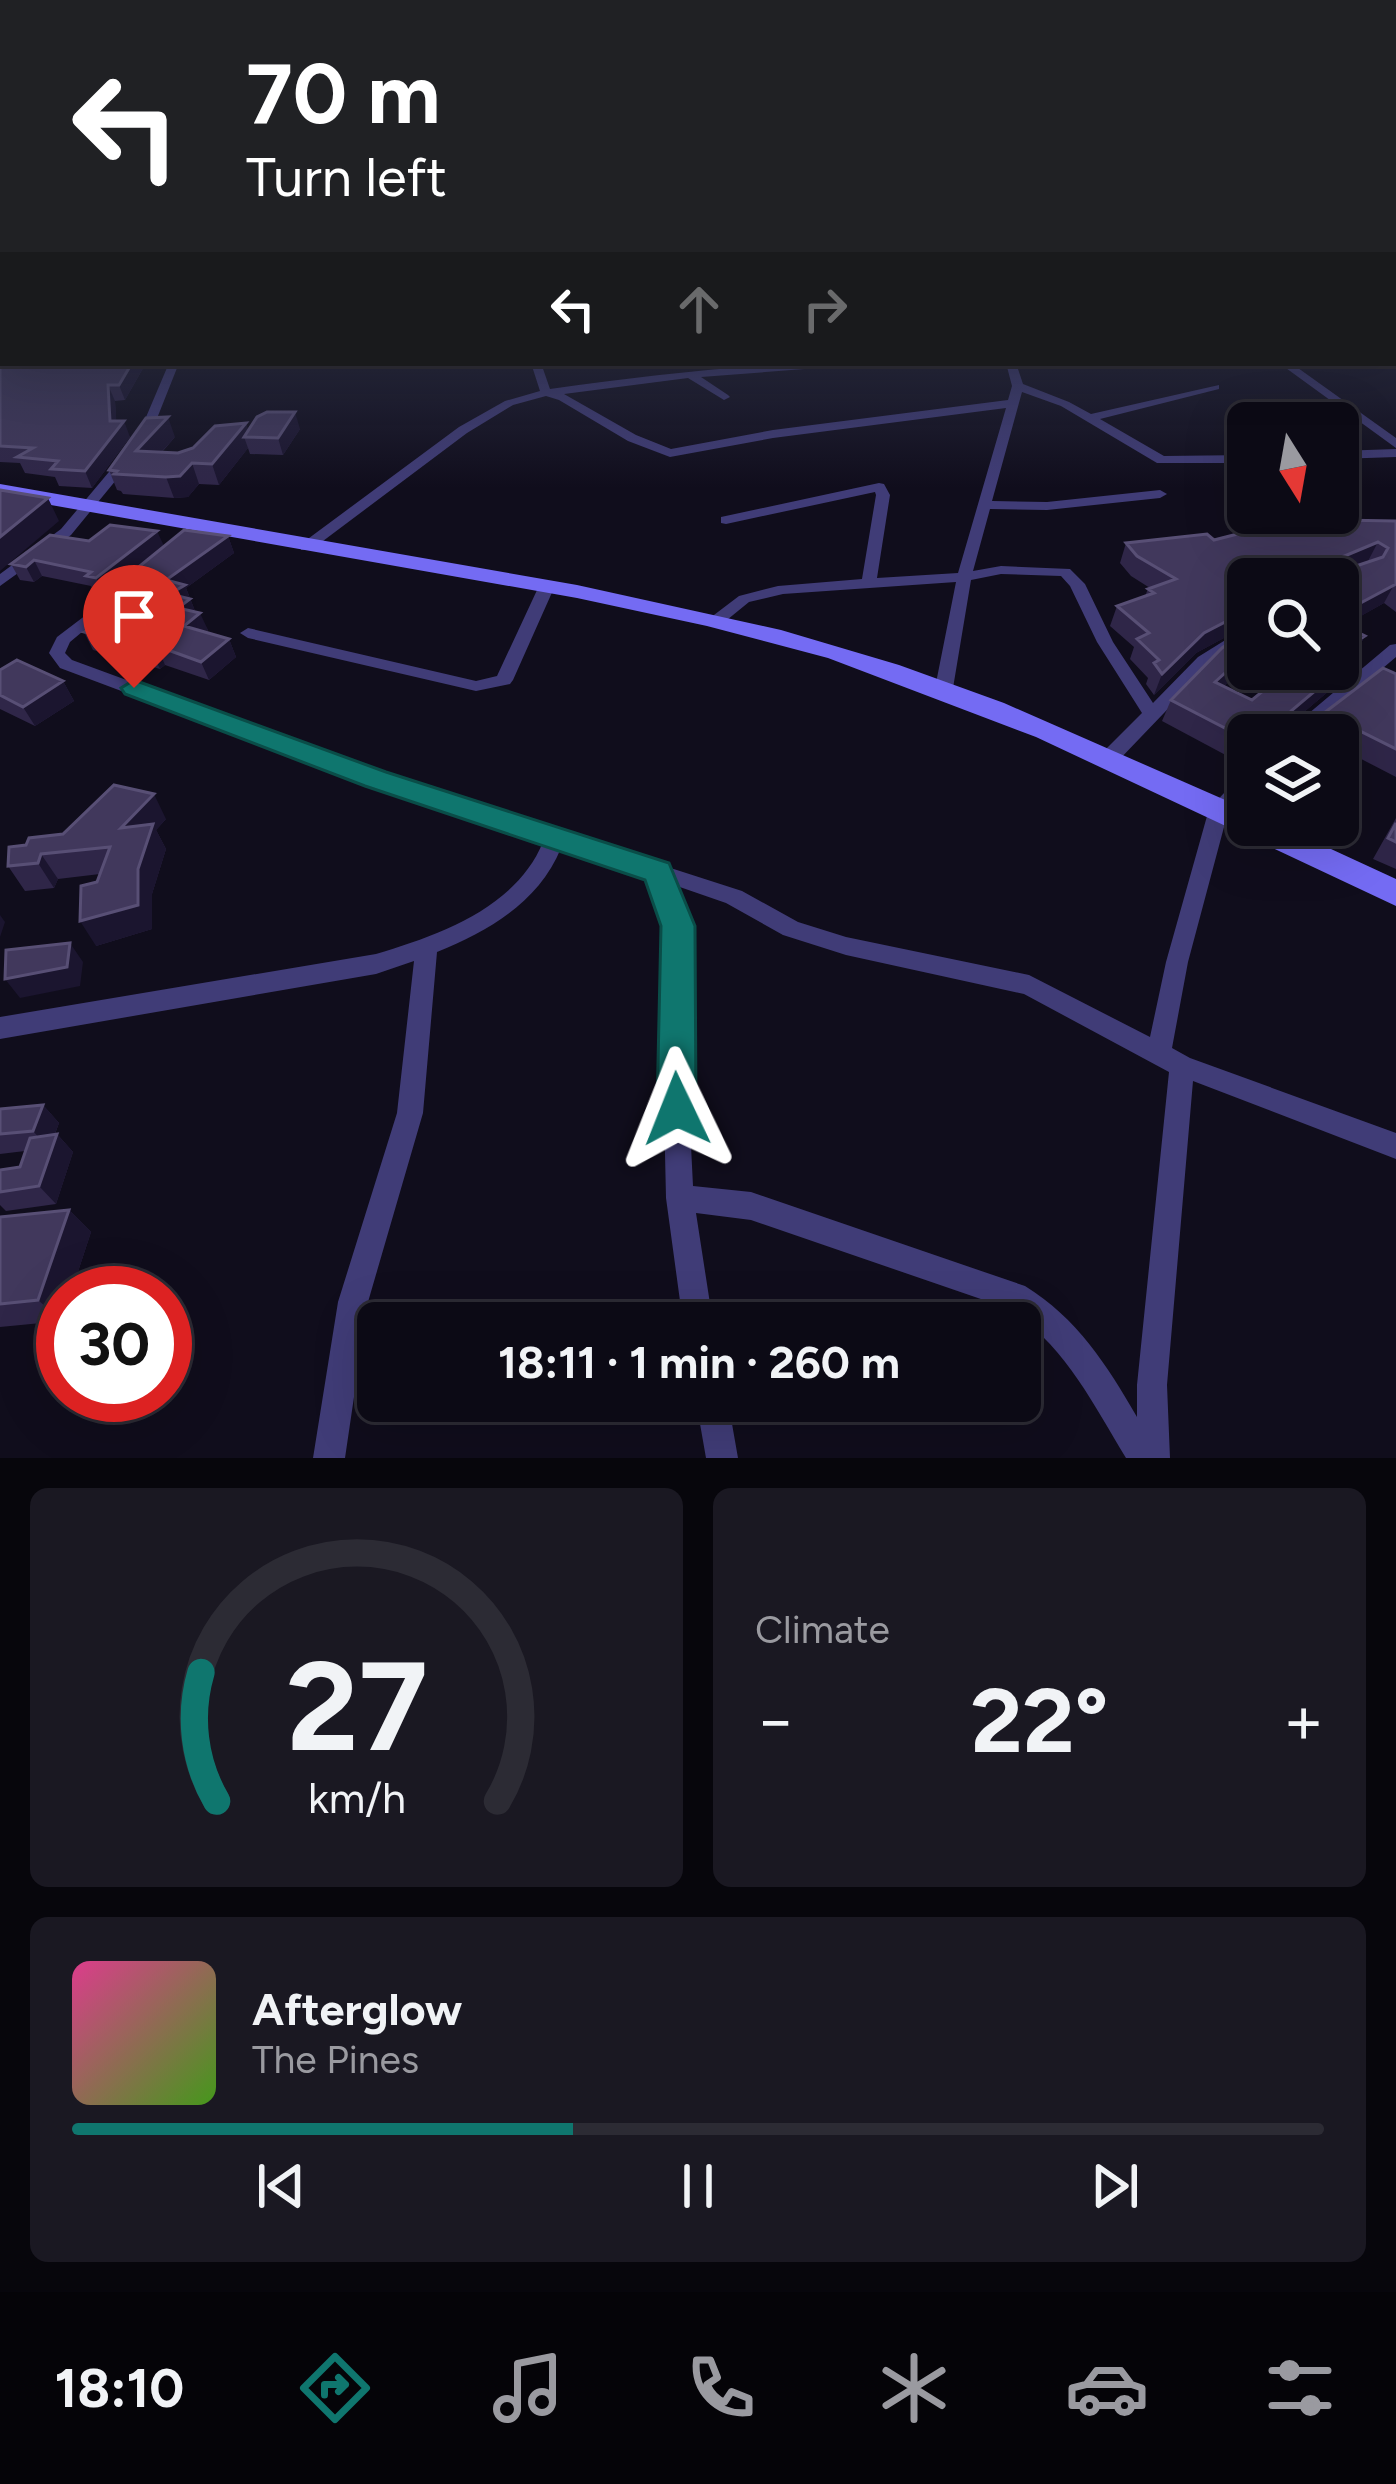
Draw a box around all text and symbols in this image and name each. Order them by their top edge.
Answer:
text: 70 m [246,43,440,144]
icon: left [48,48,204,204]
text: Turn left [246,145,447,210]
icon: left [540,276,606,342]
icon: ahead [666,276,732,342]
icon: right [792,276,858,342]
north arrow [1227,402,1359,534]
map controls [1227,402,1359,846]
button: search [1227,558,1359,690]
pin [83,565,185,688]
icon: arrive [101,583,167,649]
button: layers [1227,714,1359,846]
position arrow [614,1046,740,1172]
speed limit sign: 30 [36,1266,192,1422]
text: 18:11 · 1 min · 260 m [498,1335,900,1389]
text: Climate [755,1606,890,1653]
text: 27 [286,1631,427,1781]
text: 22° [970,1666,1109,1775]
text: − [755,1680,796,1760]
text: + [1283,1680,1324,1760]
text: km/h [308,1771,405,1823]
text: Afterglow [252,1982,462,2036]
text: The Pines [252,2036,419,2083]
icon: previous [248,2153,314,2219]
icon: pause [665,2153,731,2219]
icon: next [1082,2153,1148,2219]
icon: directions [293,2346,377,2430]
icon: music [486,2346,570,2430]
icon: phone [679,2346,763,2430]
icon: climate [872,2346,956,2430]
icon: car [1065,2346,1149,2430]
icon: filters [1258,2346,1342,2430]
text: 18:10 [54,2356,184,2421]

